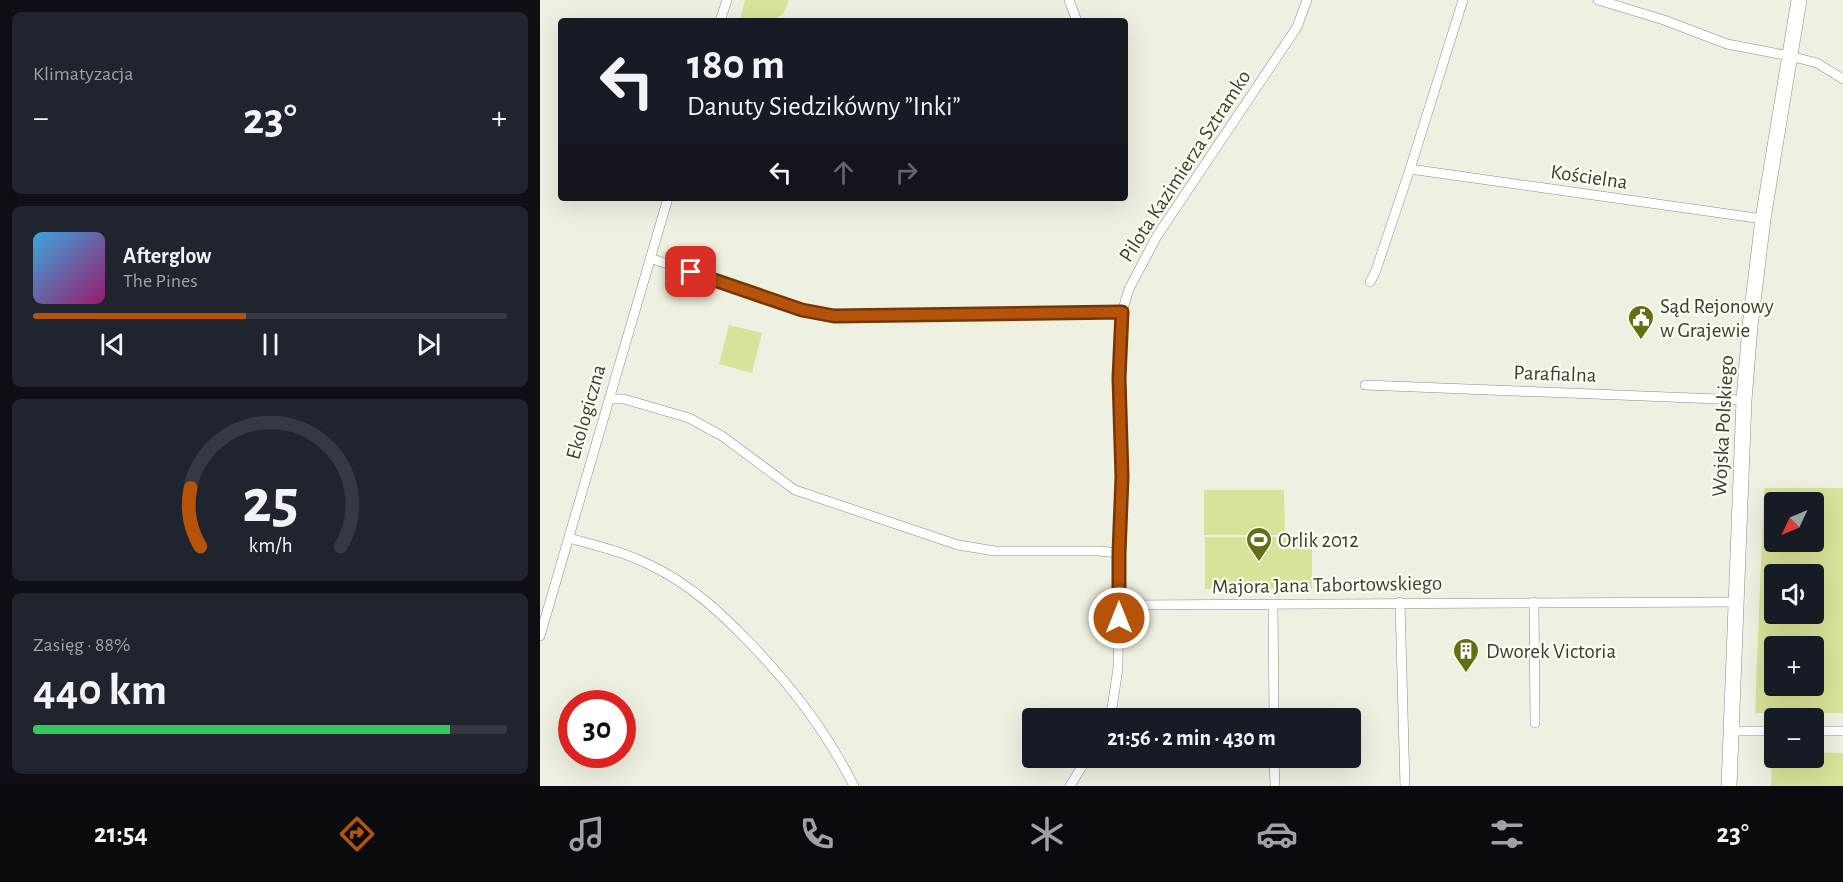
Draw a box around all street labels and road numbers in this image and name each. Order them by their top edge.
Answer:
street label: Pilota Kazimierza Sztramko [1115,66,1255,266]
street label: Kościelna [1549,161,1629,193]
street label: Wojska Polskiego [1709,355,1737,497]
street label: Ekologiczna [562,362,610,462]
street label: Parafialna [1513,362,1597,386]
street label: Majora Jana Tabortowskiego [1212,572,1442,598]

